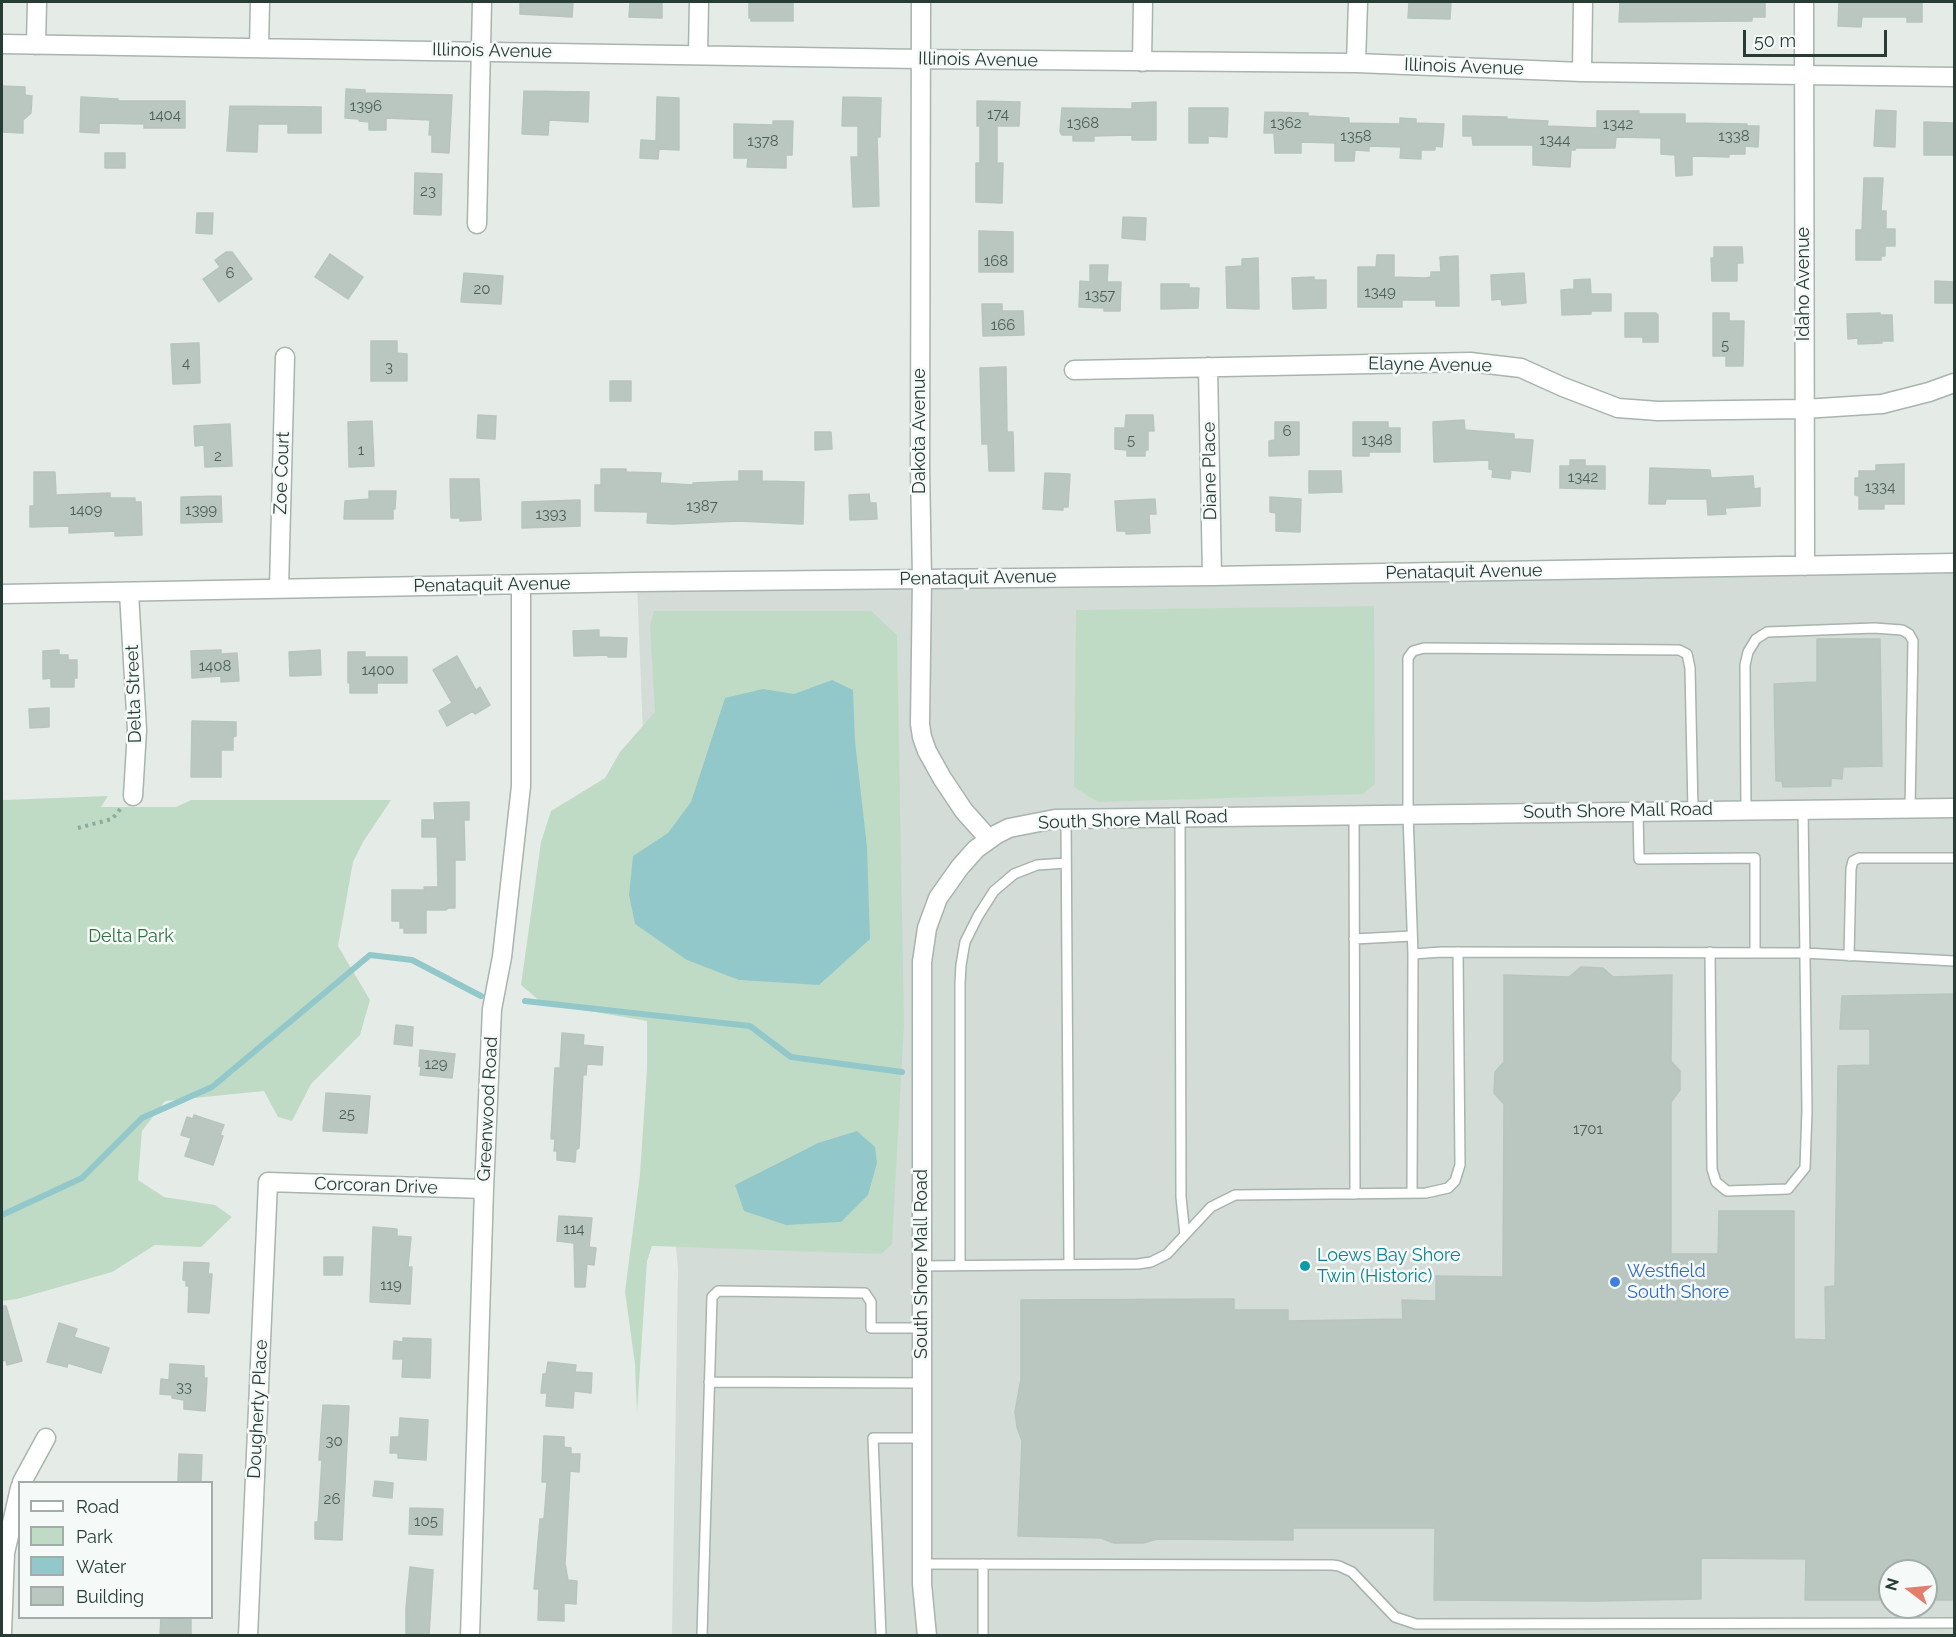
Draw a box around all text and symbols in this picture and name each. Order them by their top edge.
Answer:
scale bar [1746,18,1890,56]
text: 50 m [1754,30,1796,51]
street label: Illinois Avenue [432,39,552,63]
street label: Illinois Avenue [918,48,1038,72]
street label: Illinois Avenue [1404,54,1524,80]
house number: 1396 [350,97,382,115]
house number: 174 [987,105,1009,123]
house number: 1404 [149,106,181,124]
house number: 1368 [1067,114,1099,132]
house number: 1362 [1270,114,1302,132]
house number: 1342 [1603,115,1633,133]
house number: 1358 [1340,127,1372,145]
house number: 1338 [1718,127,1750,145]
house number: 1344 [1540,131,1570,149]
house number: 1378 [747,132,779,150]
house number: 23 [420,182,436,200]
street label: Idaho Avenue [1793,227,1815,341]
house number: 168 [984,252,1008,270]
house number: 6 [225,264,235,282]
house number: 20 [474,280,490,298]
house number: 1349 [1364,283,1396,301]
house number: 1357 [1085,286,1115,304]
house number: 166 [991,316,1015,334]
house number: 5 [1721,336,1729,354]
street label: Elayne Avenue [1368,353,1492,377]
house number: 4 [182,354,190,372]
house number: 3 [385,358,393,376]
street label: Dakota Avenue [909,368,931,494]
street label: Diane Place [1198,422,1222,520]
house number: 6 [1282,422,1292,440]
street label: Zoe Court [270,431,294,515]
house number: 5 [1127,431,1135,449]
house number: 1348 [1361,431,1393,449]
house number: 1 [358,441,364,459]
house number: 2 [214,447,222,465]
house number: 1342 [1568,468,1598,486]
house number: 1334 [1865,478,1895,496]
house number: 1387 [686,497,718,515]
house number: 1409 [70,501,102,519]
house number: 1399 [185,501,217,519]
house number: 1393 [535,505,567,523]
street label: Penataquit Avenue [1385,560,1543,584]
street label: Penataquit Avenue [899,566,1057,590]
street label: Penataquit Avenue [413,573,571,597]
street label: Delta Street [121,644,147,744]
house number: 1408 [199,657,231,675]
house number: 1400 [362,661,394,679]
street label: South Shore Mall Road [1523,799,1713,823]
street label: South Shore Mall Road [1038,806,1228,834]
park label: Delta Park [88,926,174,948]
street label: Greenwood Road [473,1036,503,1182]
house number: 129 [424,1055,448,1073]
house number: 25 [339,1105,355,1123]
house number: 1701 [1573,1120,1603,1138]
street label: South Shore Mall Road [911,1169,933,1359]
street label: Corcoran Drive [314,1173,438,1199]
house number: 114 [563,1220,585,1238]
place label: Loews Bay Shore Twin (Historic) [1317,1245,1461,1288]
marker: Loews Bay Shore Twin (Historic) [1298,1259,1312,1273]
place label: Westfield South Shore [1627,1261,1729,1304]
marker: Westfield South Shore [1608,1275,1622,1289]
house number: 119 [380,1276,402,1294]
street label: Dougherty Place [244,1339,272,1479]
house number: 33 [176,1378,192,1396]
house number: 30 [325,1432,343,1450]
legend [18,1481,213,1619]
house number: 26 [324,1490,340,1508]
text: Road [76,1496,119,1517]
house number: 105 [414,1512,438,1530]
text: Park [76,1526,113,1547]
text: Water [76,1556,126,1577]
north arrow [1878,1559,1938,1619]
text: N [1881,1576,1903,1593]
text: Building [76,1586,144,1607]

